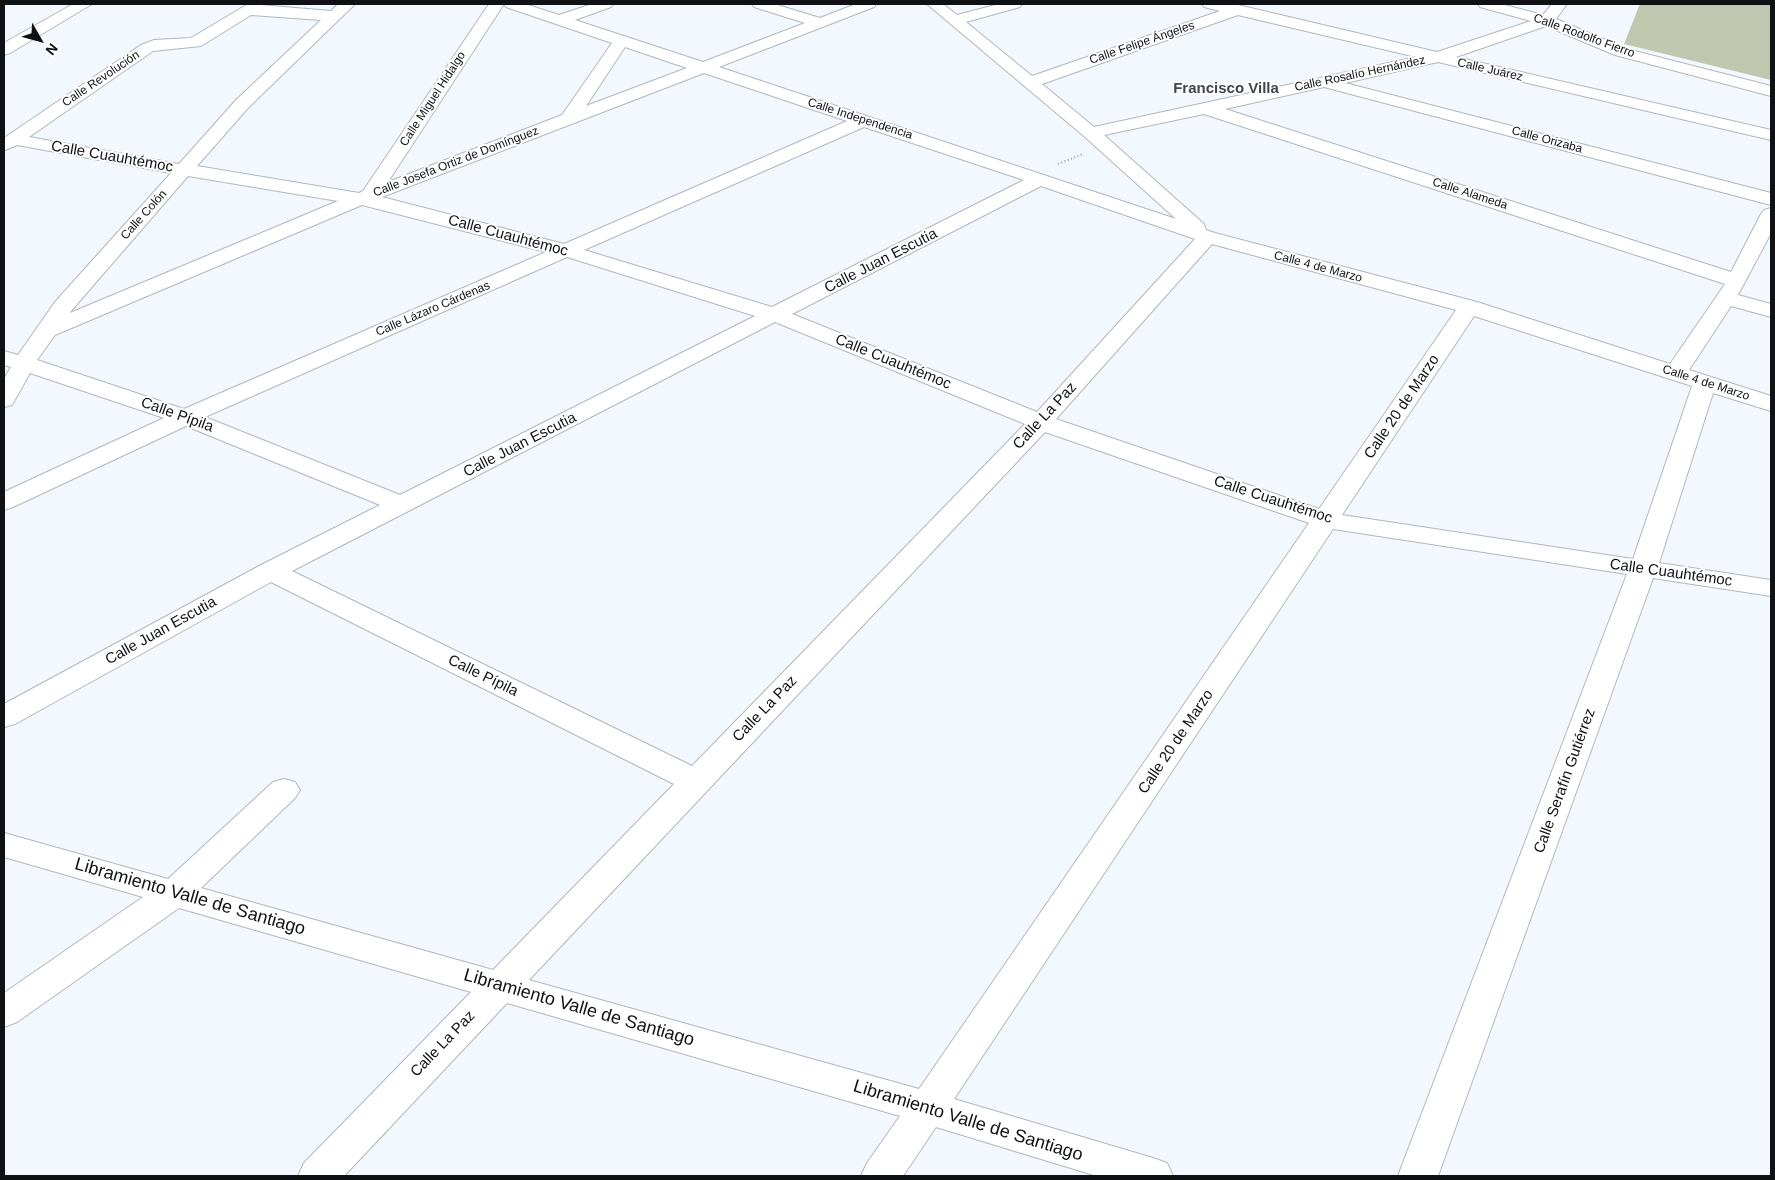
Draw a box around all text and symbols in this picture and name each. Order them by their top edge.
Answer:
street label: Calle Rodolfo Fierro [1531,11,1637,61]
north arrow [15,15,65,65]
street label: Calle Felipe Ángeles [1088,18,1196,68]
text: N [42,40,61,58]
street label: Calle Revolución [60,48,142,110]
street label: Calle Miguel Hidalgo [397,49,469,149]
street label: Calle Rosalío Hernández [1293,53,1427,95]
street label: Calle Juárez [1456,55,1524,85]
district label: Francisco Villa [1173,80,1279,98]
street label: Calle Independencia [806,95,914,143]
street label: Calle Josefa Ortiz de Domínguez [371,124,541,200]
street label: Calle Orizaba [1510,124,1584,156]
street label: Calle Cuauhtémoc [50,137,174,177]
street label: Calle Alameda [1431,175,1509,213]
street label: Calle Colón [118,187,170,243]
street label: Calle Cuauhtémoc [446,211,570,261]
street label: Calle Juan Escutia [822,225,940,297]
street label: Calle 4 de Marzo [1272,248,1364,286]
street label: Calle Lázaro Cárdenas [374,278,492,340]
street label: Calle Cuauhtémoc [832,331,954,393]
street label: Calle 20 de Marzo [1361,352,1443,462]
street label: Calle 4 de Marzo [1661,362,1751,404]
street label: Calle La Paz [1009,379,1081,453]
street label: Calle Pípila [138,394,216,436]
street label: Calle Juan Escutia [461,409,579,481]
street label: Calle Cuauhtémoc [1212,472,1334,528]
street label: Calle Cuauhtémoc [1609,556,1733,590]
street label: Calle Juan Escutia [102,593,220,669]
street label: Calle Pípila [445,651,521,701]
street label: Calle La Paz [729,672,801,746]
street label: Calle 20 de Marzo [1135,687,1217,797]
street label: Calle Serafín Gutiérrez [1530,706,1600,856]
street label: Libramiento Valle de Santiago [72,854,308,940]
street label: Libramiento Valle de Santiago [461,965,697,1051]
street label: Calle La Paz [407,1007,479,1081]
street label: Libramiento Valle de Santiago [851,1076,1085,1166]

